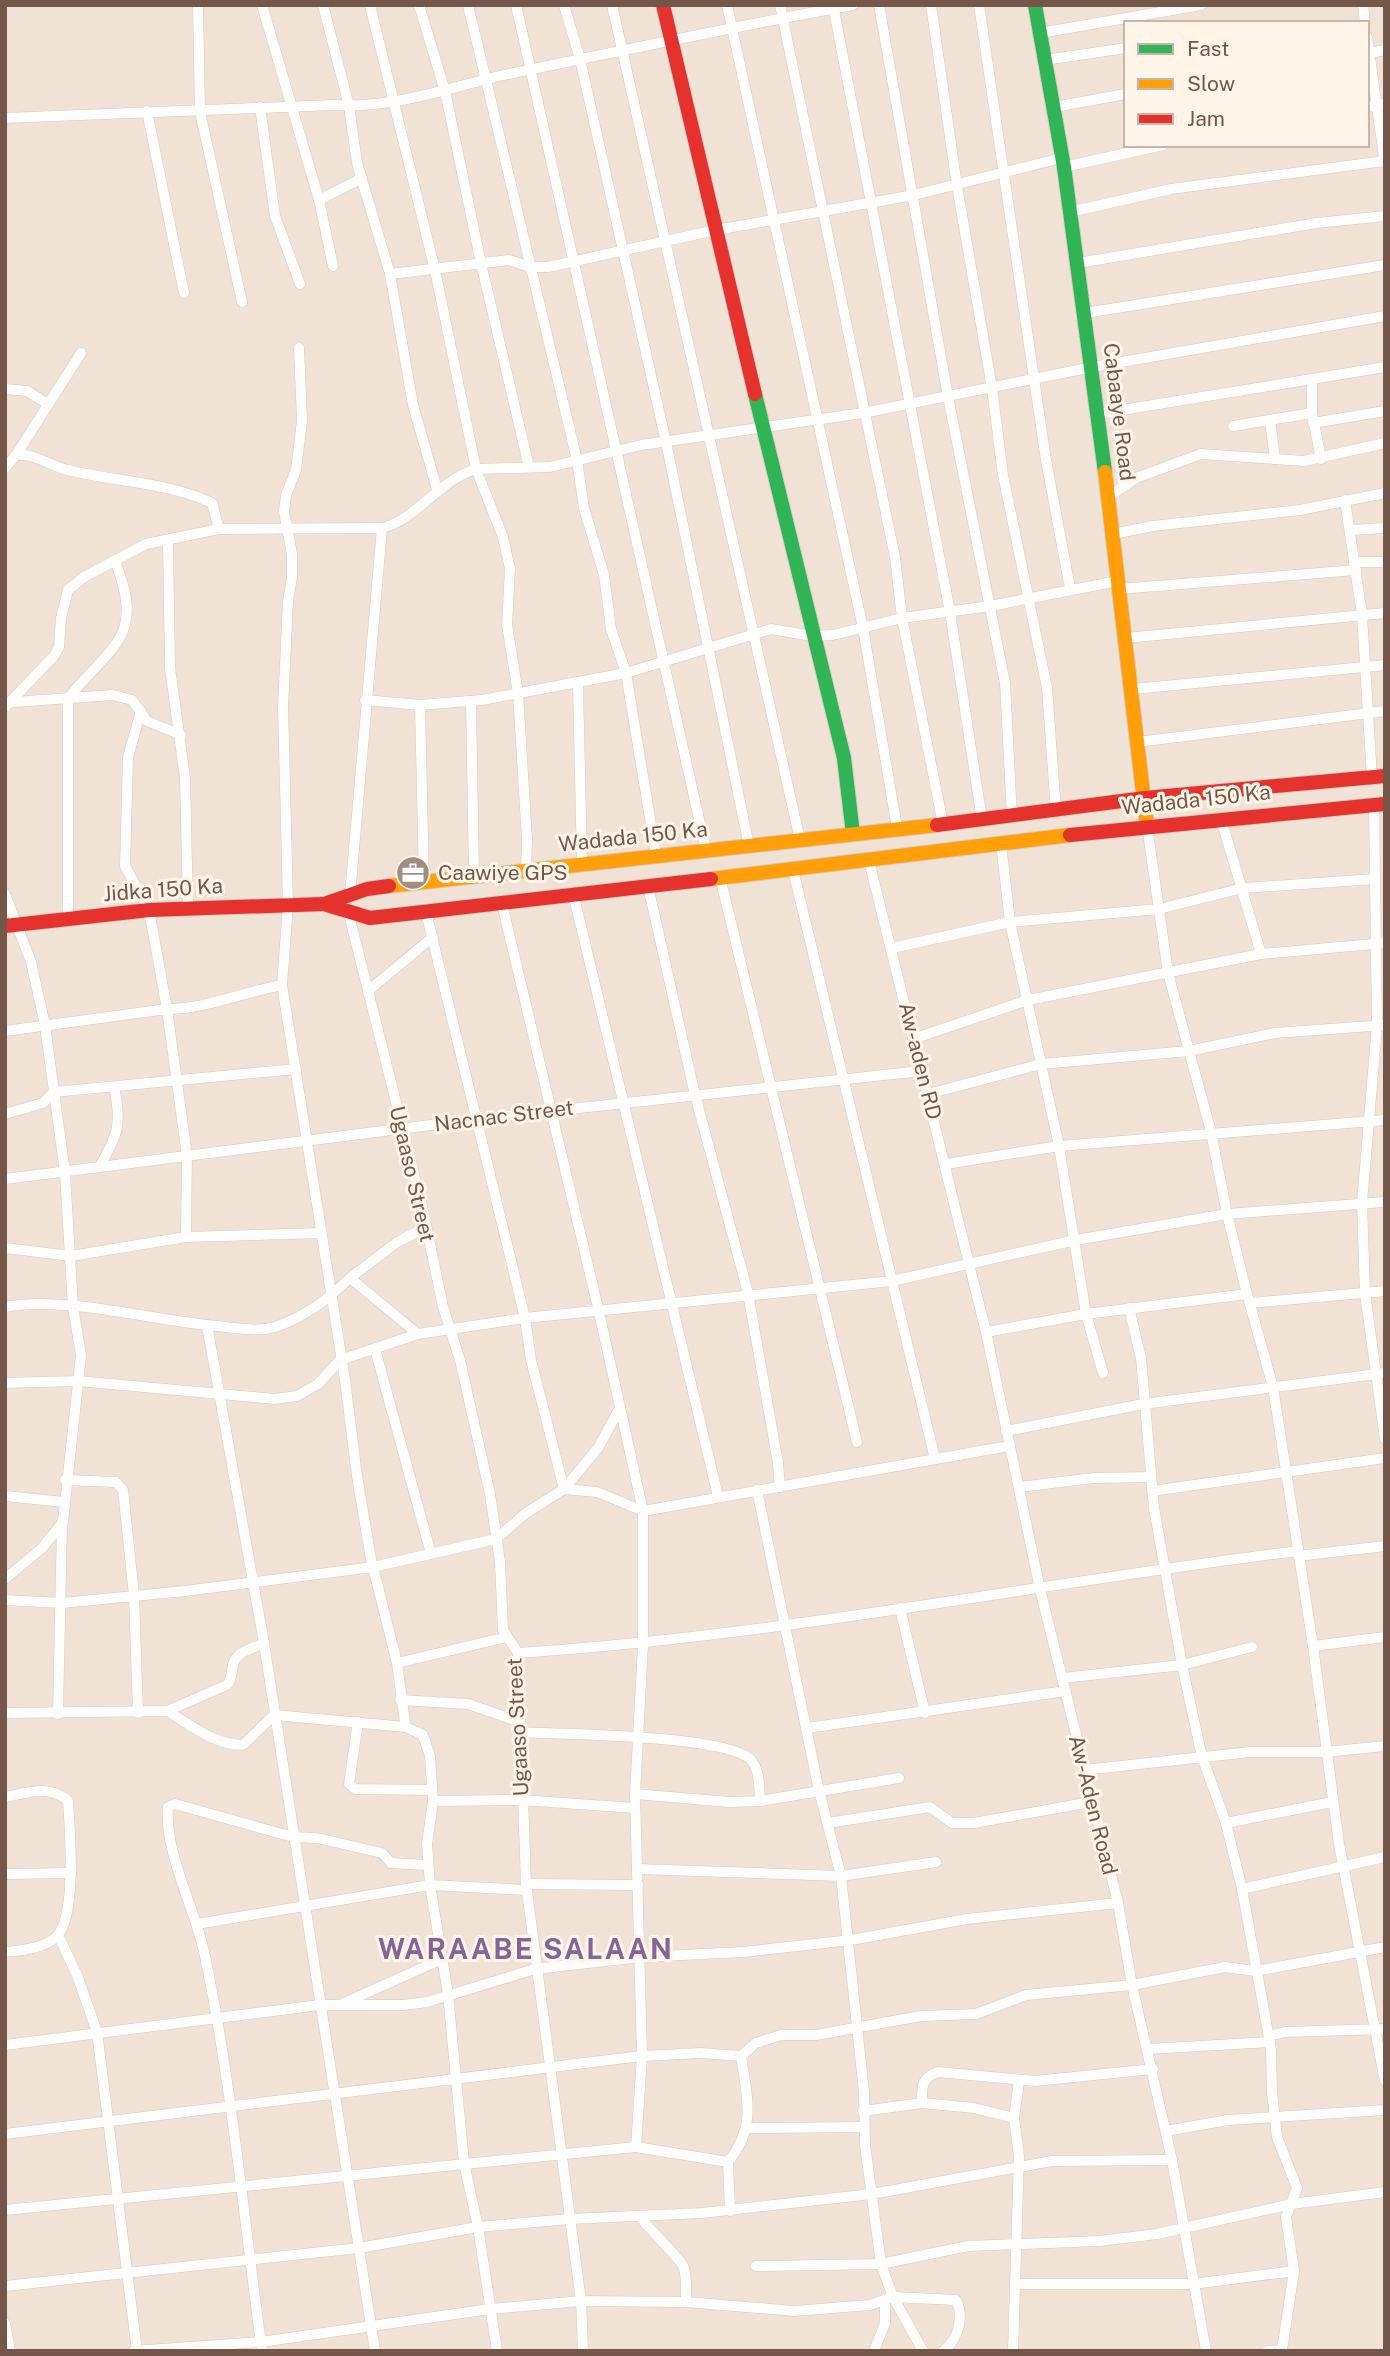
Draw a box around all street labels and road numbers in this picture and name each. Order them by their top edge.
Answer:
street label: Cabaaye Road [1099,342,1140,482]
street label: Wadada 150 Ka [1120,779,1272,820]
street label: Wadada 150 Ka [557,816,709,857]
street label: Jidka 150 Ka [102,873,224,906]
street label: Aw-aden RD [894,1000,947,1122]
street label: Nacnac Street [433,1095,575,1136]
street label: Ugaaso Street [385,1103,440,1244]
street label: Ugaaso Street [501,1657,534,1797]
street label: Aw-Aden Road [1064,1732,1123,1877]

